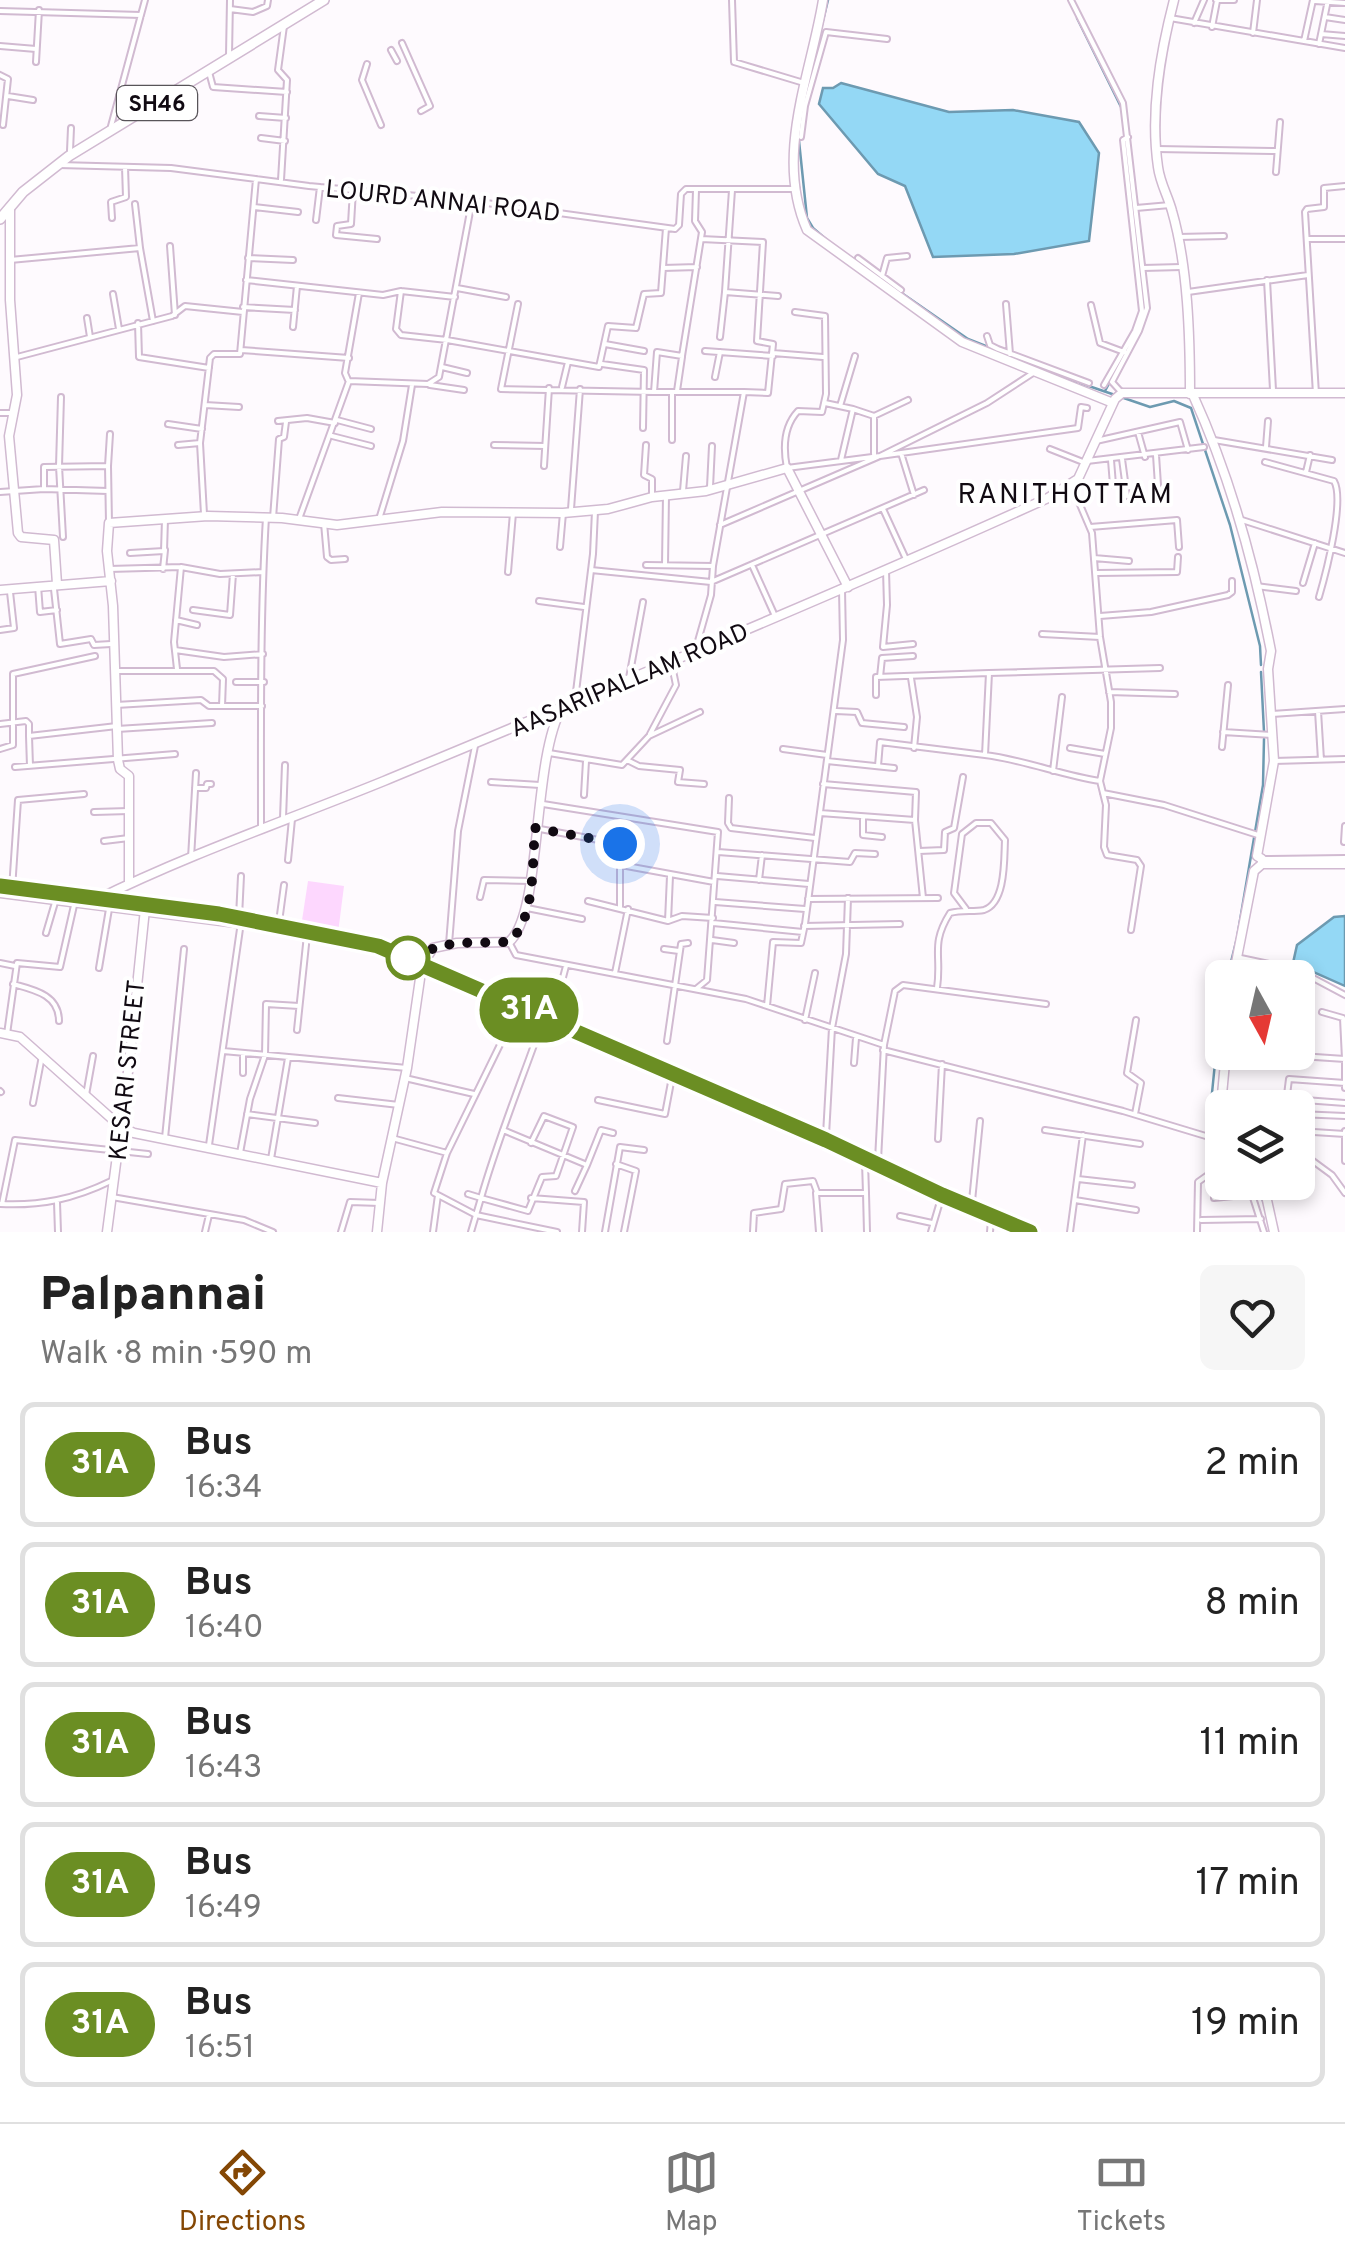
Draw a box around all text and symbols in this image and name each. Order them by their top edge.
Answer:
road number: SH46 [117,86,197,120]
street label: LOURD ANNAI ROAD [324,175,562,231]
district label: RANITHOTTAM [958,478,1174,514]
street label: AASARIPALLAM ROAD [506,617,754,746]
your location [595,819,645,869]
unlabelled marker [387,937,429,979]
north arrow [1205,960,1315,1070]
map controls [1205,960,1315,1200]
street label: KESARI STREET [104,978,154,1162]
line badge: 31A [472,978,586,1042]
text: 31A [500,988,558,1032]
button: layers [1205,1090,1315,1200]
button: heart [1200,1265,1305,1370]
text: Palpannai [40,1267,266,1327]
text: Walk · 8 min · 590 m [40,1335,312,1375]
text: Bus [185,1420,252,1469]
text: 2 min [1205,1440,1300,1489]
text: 31A [71,1442,129,1486]
text: 16:34 [185,1469,262,1509]
text: Bus [185,1560,252,1609]
text: 8 min [1205,1580,1300,1629]
text: 31A [71,1582,129,1626]
text: 16:40 [185,1609,264,1649]
text: Bus [185,1700,252,1749]
text: 11 min [1199,1720,1300,1769]
text: 31A [71,1722,129,1766]
text: 16:43 [185,1749,262,1789]
text: Bus [185,1840,252,1889]
text: 17 min [1195,1860,1300,1909]
text: 31A [71,1862,129,1906]
text: 16:49 [185,1889,262,1929]
text: Bus [185,1980,252,2029]
text: 19 min [1191,2000,1300,2049]
text: 31A [71,2002,129,2046]
text: 16:51 [185,2029,255,2069]
tab: Directions [179,2145,306,2241]
tab: Map [664,2145,719,2241]
tab: Tickets [1076,2145,1166,2241]

